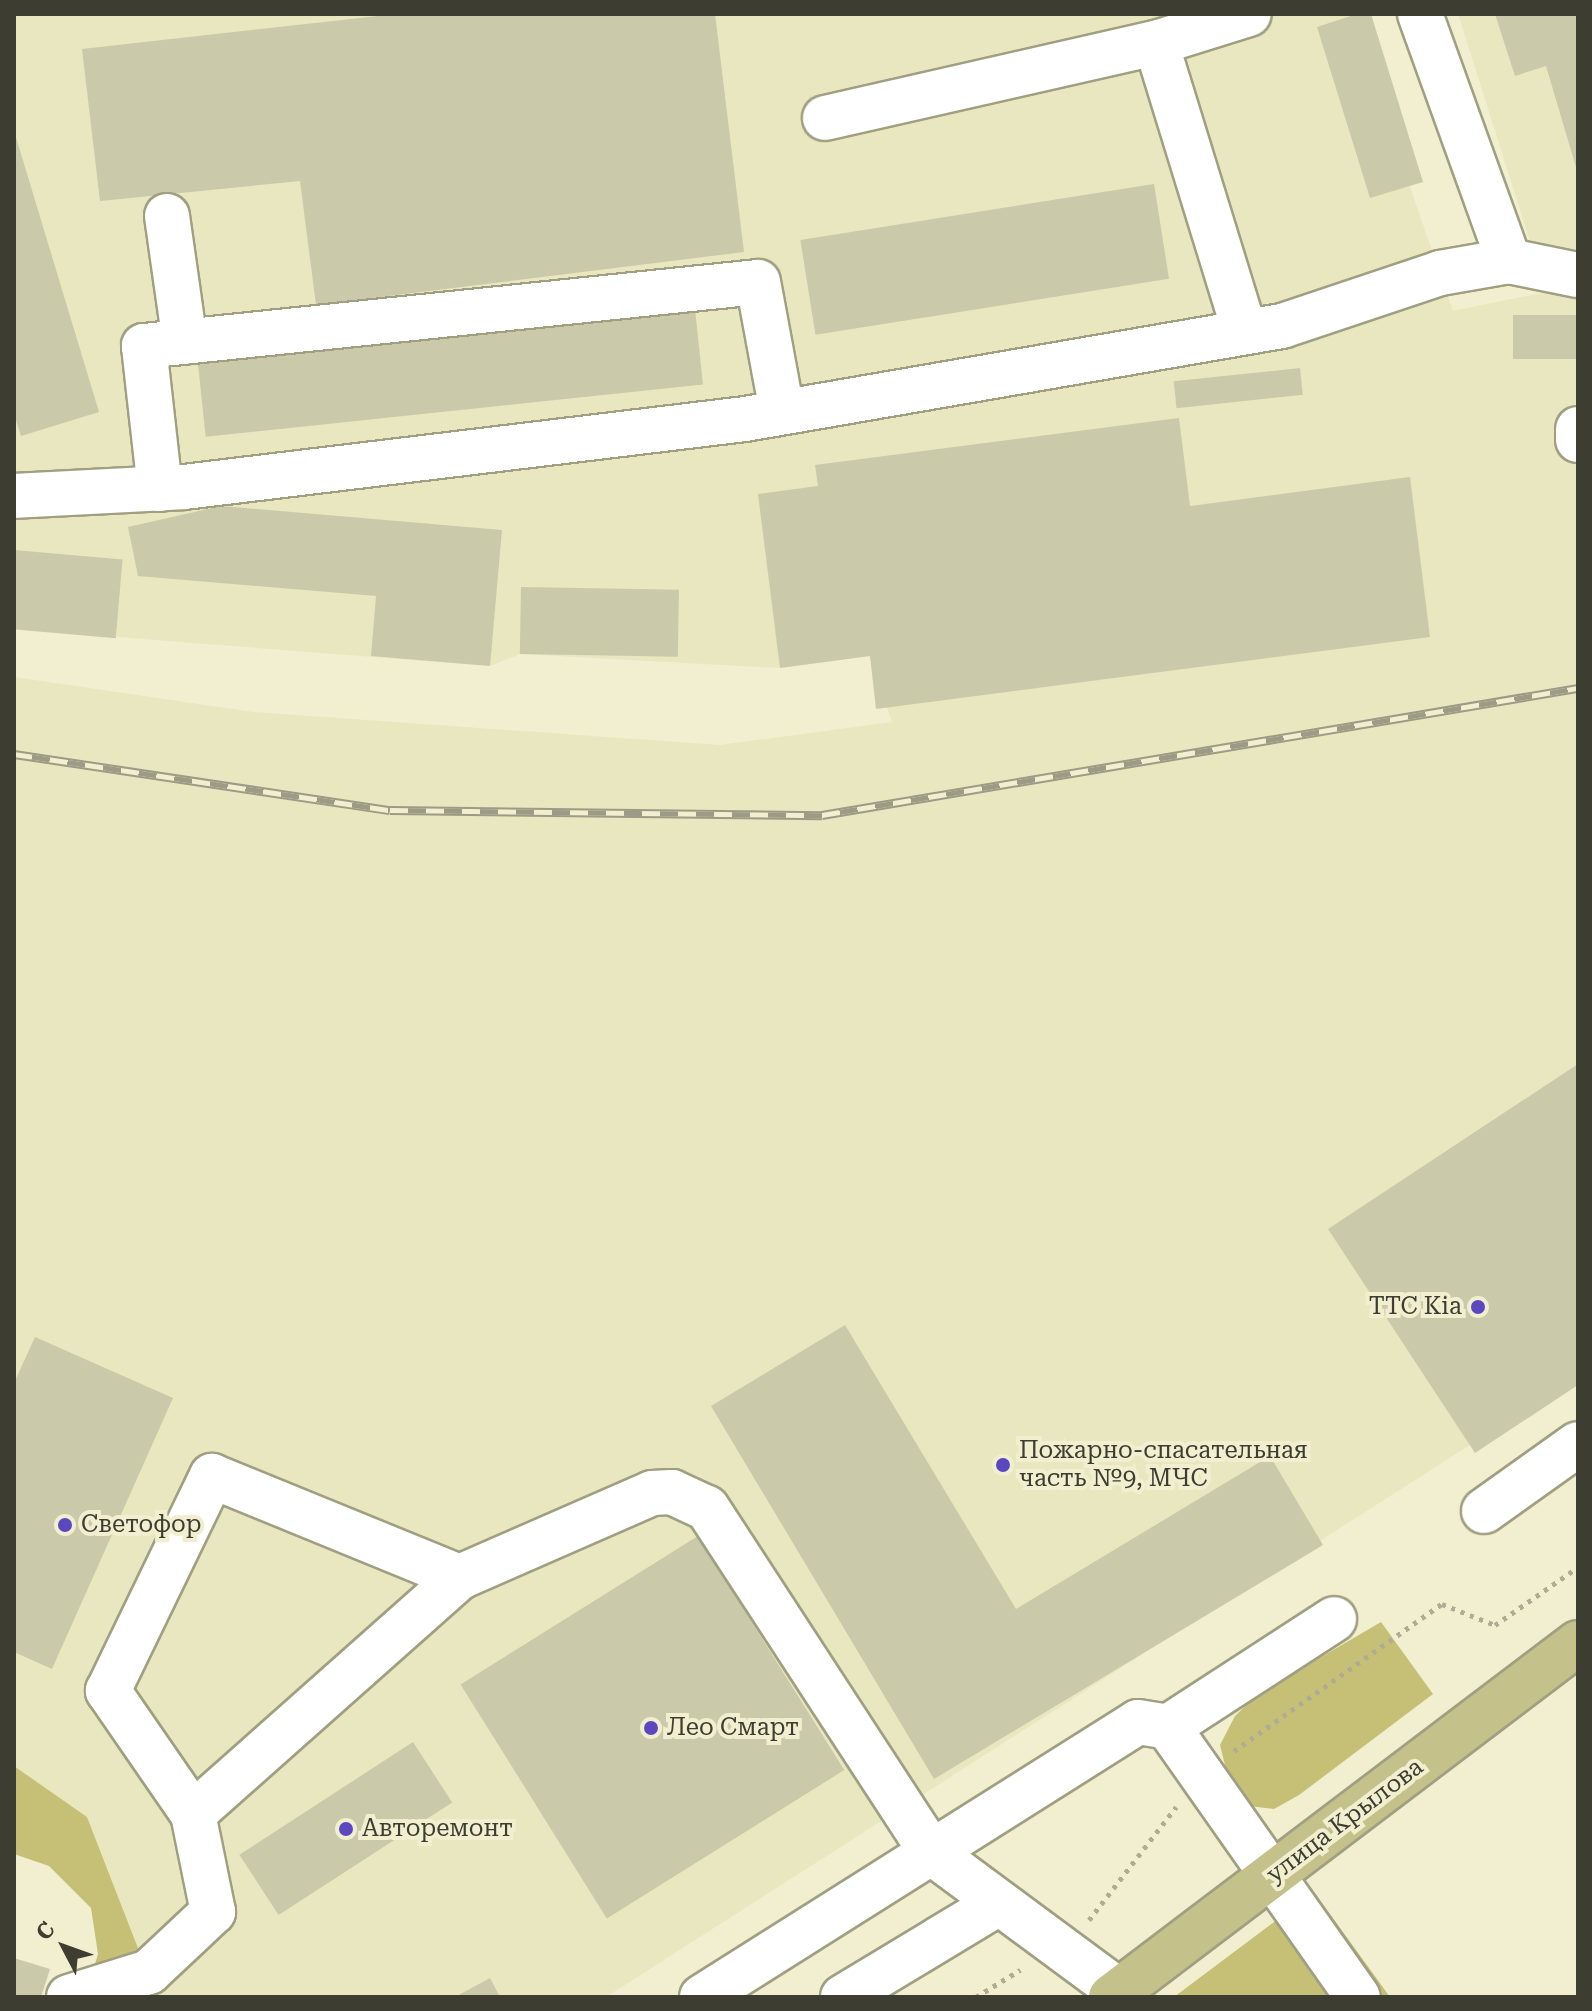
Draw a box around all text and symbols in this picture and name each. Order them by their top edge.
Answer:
place label: ТТС Kia [1369,1293,1462,1321]
marker: ТТС Kia [1469,1298,1487,1316]
place label: Пожарно-спасательная часть №9, МЧС [1019,1437,1308,1493]
marker: Пожарно-спасательная часть №9, МЧС [994,1456,1012,1474]
place label: Светофор [81,1511,202,1539]
marker: Светофор [56,1516,74,1534]
place label: Лео Смарт [667,1714,799,1742]
marker: Лео Смарт [642,1719,660,1737]
street label: улица Крылова [1261,1753,1429,1889]
place label: Авторемонт [362,1815,513,1843]
marker: Авторемонт [337,1820,355,1838]
north arrow [24,1907,104,1987]
text: С [31,1917,60,1945]

